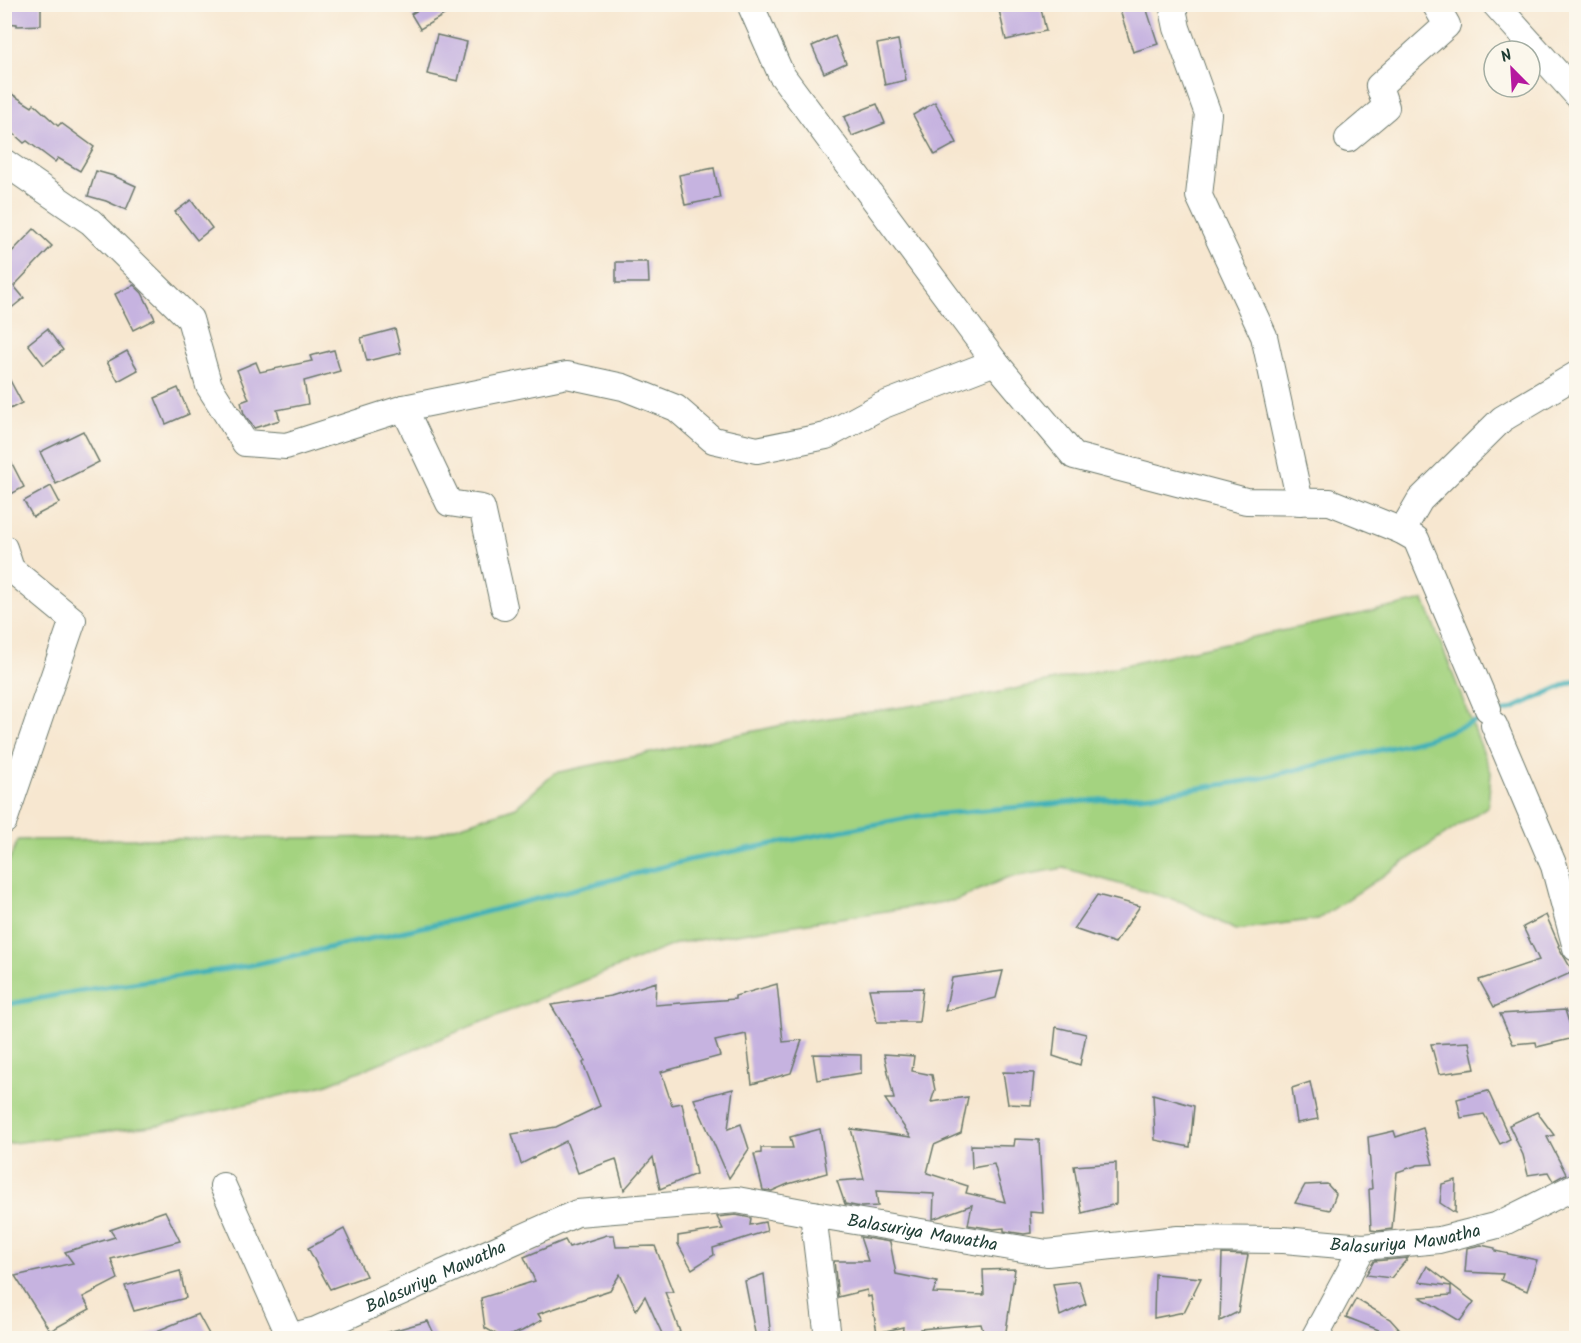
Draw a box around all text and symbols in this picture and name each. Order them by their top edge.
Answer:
north arrow [1482,39,1542,99]
text: N [1497,43,1516,70]
street label: Balasuriya Mawatha [845,1207,1000,1261]
street label: Balasuriya Mawatha [1329,1217,1484,1263]
street label: Balasuriya Mawatha [361,1233,511,1322]

